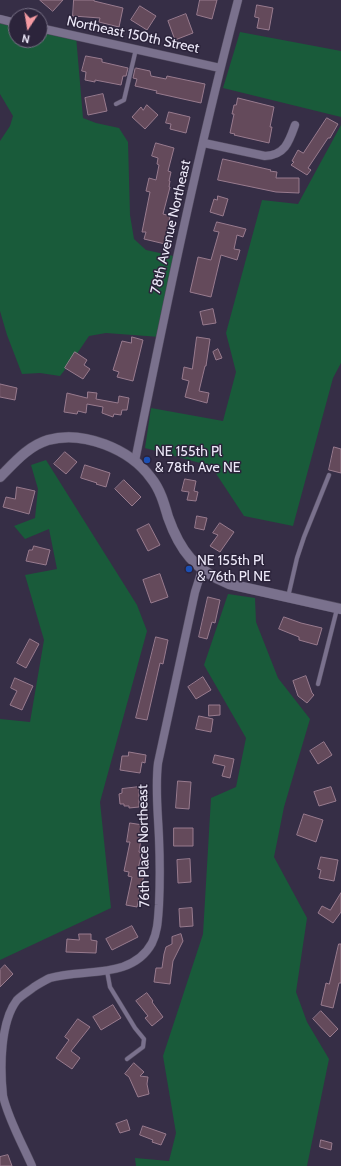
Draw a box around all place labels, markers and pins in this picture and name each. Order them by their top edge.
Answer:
place label: NE 155th Pl & 78th Ave NE [155,444,241,476]
marker: NE 155th Pl & 78th Ave NE [142,455,152,465]
place label: NE 155th Pl & 76th Pl NE [197,553,271,586]
marker: NE 155th Pl & 76th Pl NE [184,564,194,574]

